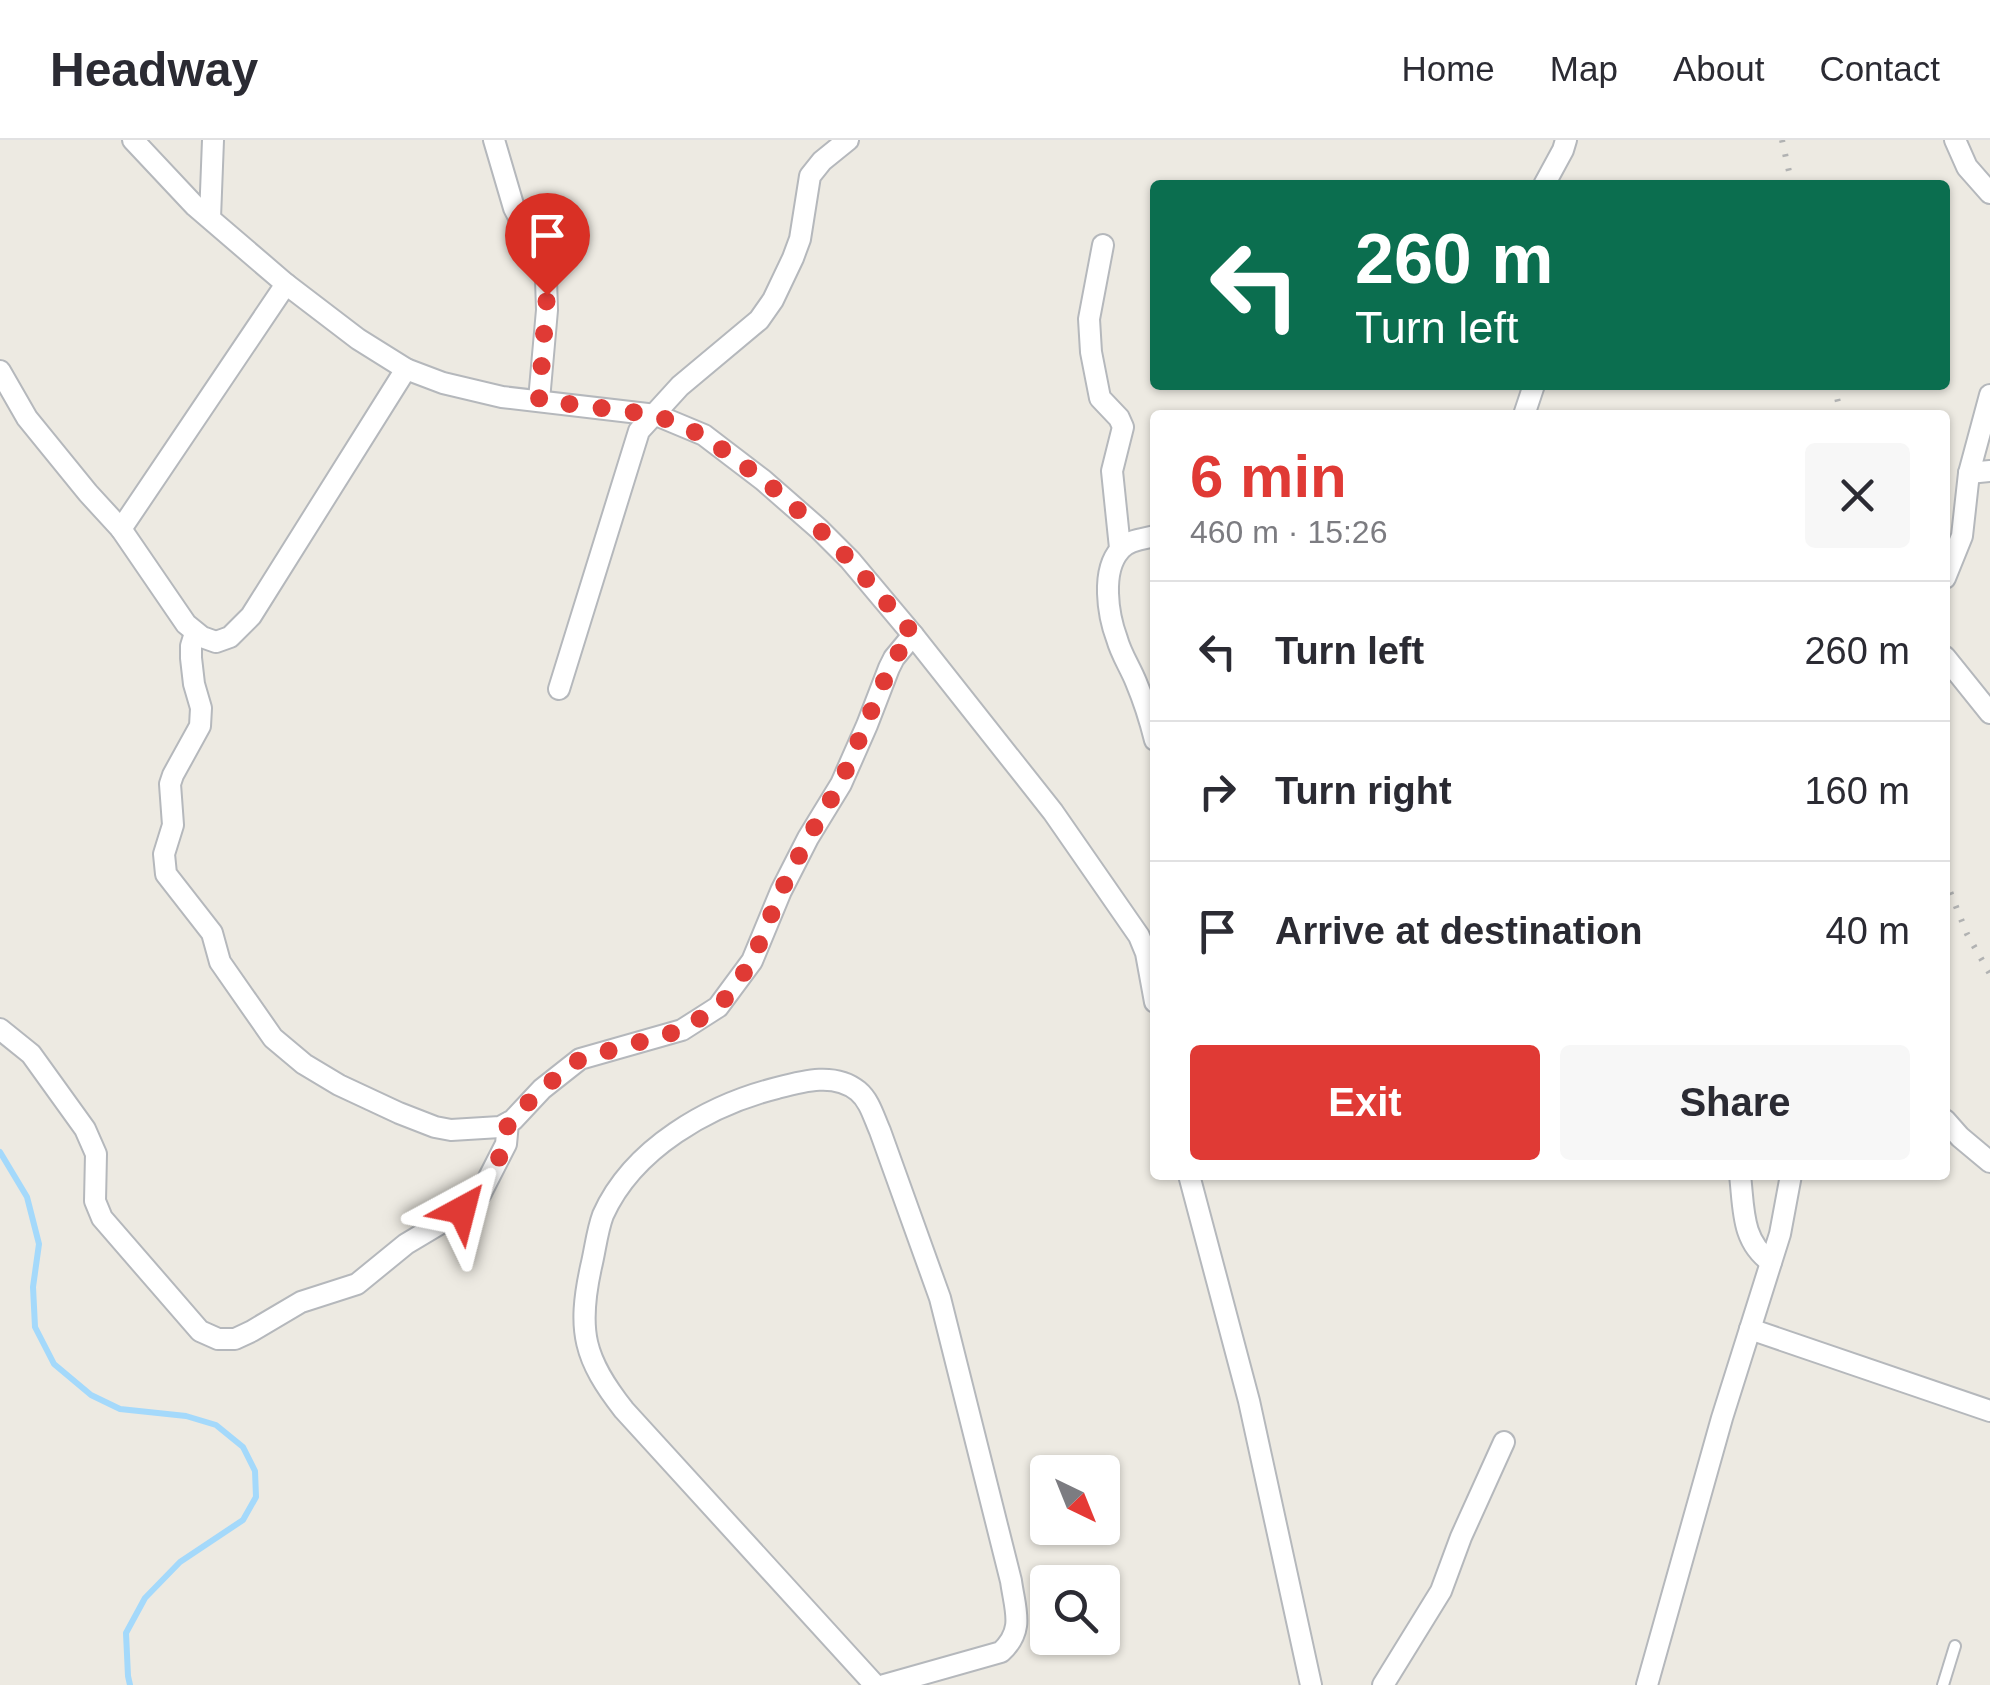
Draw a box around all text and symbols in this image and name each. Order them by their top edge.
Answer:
text: Headway [50,43,258,96]
text: Home [1401,49,1495,88]
text: Map [1550,49,1618,88]
text: About [1673,49,1764,88]
text: Contact [1819,49,1940,88]
pin [505,193,590,296]
icon: arrive [520,208,575,263]
icon: left [1190,220,1320,350]
text: 260 m [1355,220,1553,298]
text: Turn left [1355,302,1518,353]
text: 6 min [1190,443,1347,510]
button: close [1805,443,1910,548]
text: 460 m · 15:26 [1190,514,1387,550]
icon: left [1190,624,1245,679]
text: Turn left [1275,630,1424,672]
text: 260 m [1804,630,1910,672]
icon: right [1190,764,1245,819]
text: Turn right [1275,770,1452,812]
text: 160 m [1804,770,1910,812]
icon: arrive [1190,904,1245,959]
text: Arrive at destination [1275,910,1642,952]
text: 40 m [1826,910,1910,952]
button: Exit [1190,1045,1540,1160]
button: Share [1560,1045,1910,1160]
position arrow [410,1158,514,1262]
north arrow [1030,1455,1120,1545]
map controls [1030,1455,1120,1655]
button: search [1030,1565,1120,1655]

